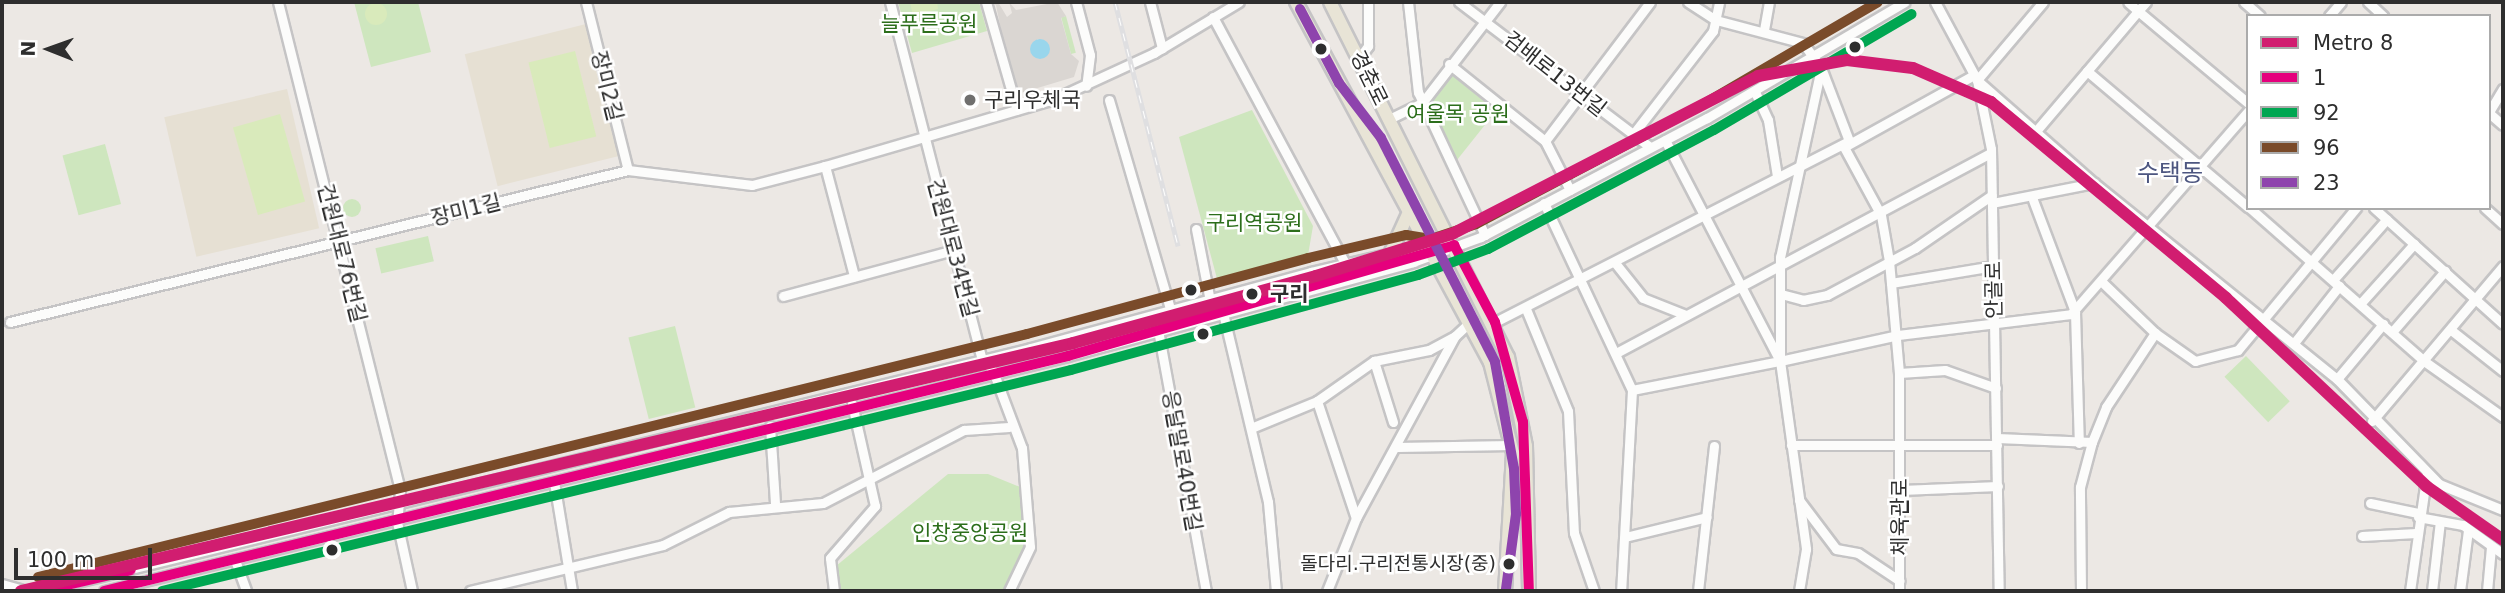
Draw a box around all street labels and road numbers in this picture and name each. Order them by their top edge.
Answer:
street label: 검배로13번길 [1499,26,1611,122]
street label: 경춘로 [1345,46,1393,110]
street label: 장미2길 [586,48,628,124]
street label: 건원대로34번길 [922,176,984,320]
street label: 건원대로76번길 [313,181,371,325]
street label: 장미1길 [428,189,504,231]
street label: 안골로 [1981,261,2007,319]
street label: 응달말로40번길 [1157,389,1207,533]
street label: 체육관로 [1887,478,1913,556]

